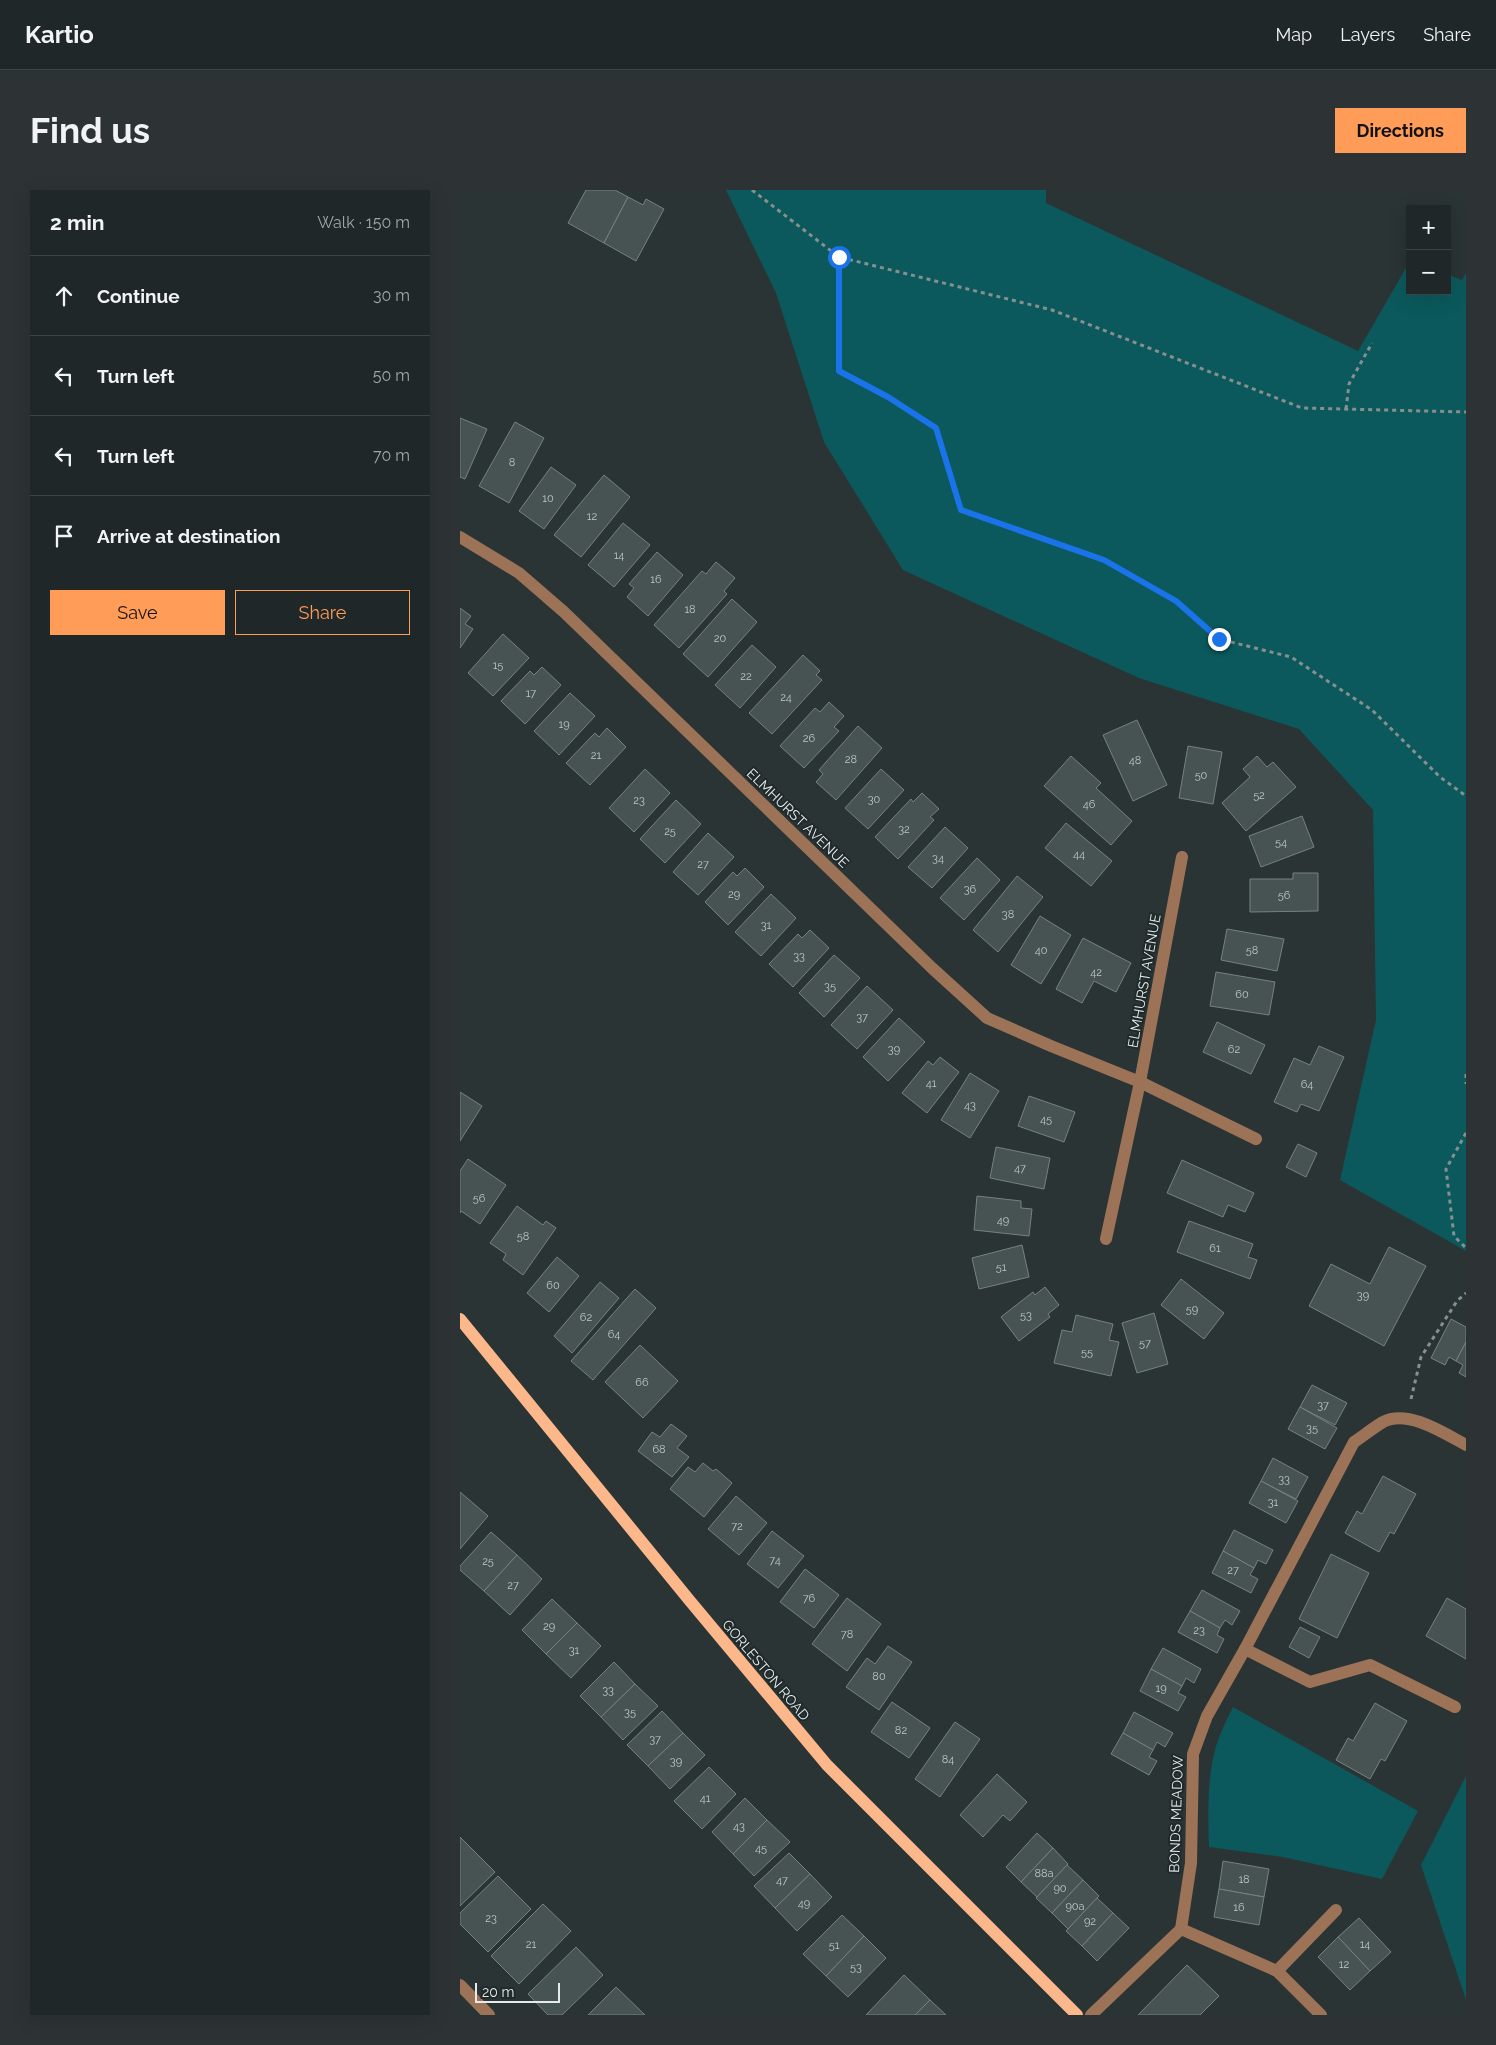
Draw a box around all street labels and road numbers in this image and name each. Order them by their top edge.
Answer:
street label: ELMHURST AVENUE [744,765,852,871]
street label: ELMHURST AVENUE [1124,913,1164,1049]
street label: GORLESTON ROAD [719,1616,813,1724]
street label: BONDS MEADOW [1166,1755,1186,1873]

